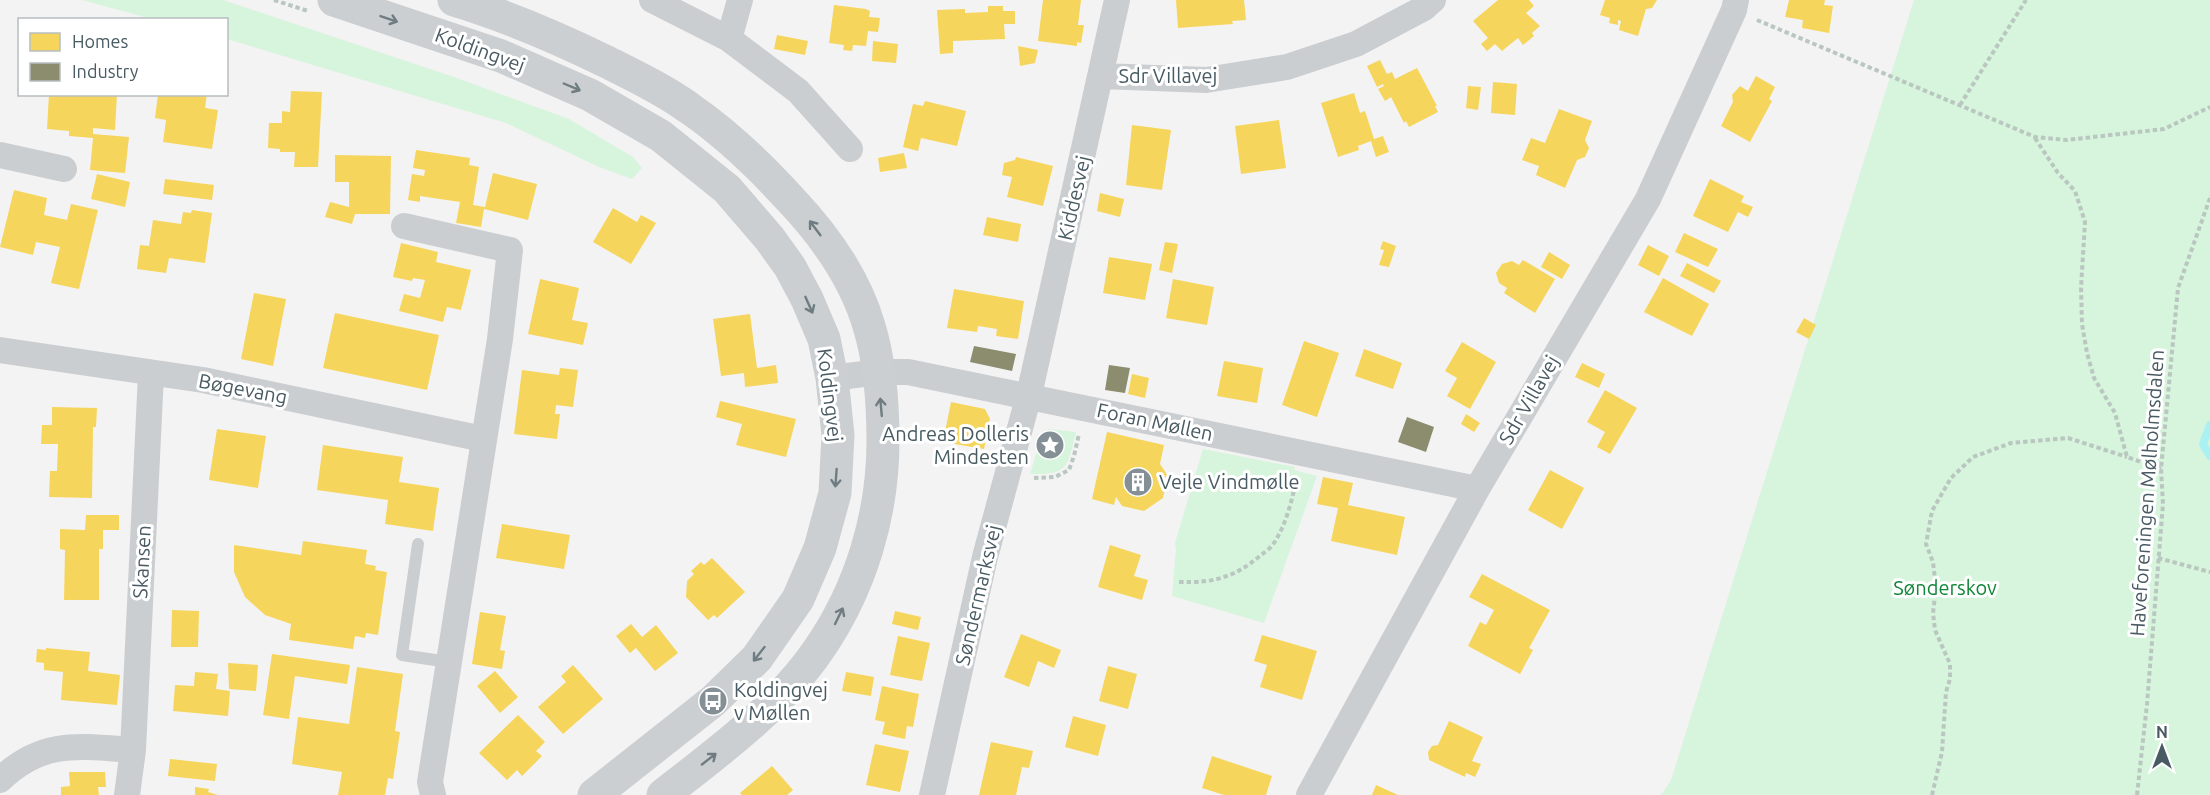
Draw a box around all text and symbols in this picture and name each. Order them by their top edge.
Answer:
one-way arrow [379,14,398,25]
legend [18,18,228,96]
street label: Koldingvej [432,23,528,76]
text: Homes [72,31,129,51]
text: Industry [72,61,139,81]
street label: Sdr Villavej [1119,64,1217,87]
one-way arrow [562,82,580,93]
street label: Kiddesvej [1053,153,1094,242]
one-way arrow [809,220,821,236]
one-way arrow [804,295,815,313]
street label: Koldingvej [813,347,848,443]
street label: Haveforeningen Mølholmsdalen [2125,349,2168,637]
street label: Sdr Villavej [1494,351,1563,448]
street label: Bøgevang [197,369,289,408]
one-way arrow [876,398,887,418]
street label: Foran Møllen [1095,398,1215,445]
place label: Andreas Dolleris Mindesten [882,422,1029,468]
place icon: Andreas Dolleris Mindesten [1034,429,1066,461]
building icon: Vejle Vindmølle [1122,466,1154,498]
one-way arrow [830,467,841,487]
place label: Vejle Vindmølle [1159,470,1300,493]
street label: Søndermarksvej [950,522,1005,667]
street label: Skansen [128,525,155,599]
park label: Sønderskov [1893,576,1997,599]
one-way arrow [833,607,845,625]
one-way arrow [753,645,766,661]
place label: Koldingvej v Møllen [734,678,828,724]
bus stop icon: Koldingvej v Møllen [697,685,729,717]
north arrow [2132,717,2192,777]
text: N [2156,723,2168,741]
one-way arrow [701,752,717,765]

